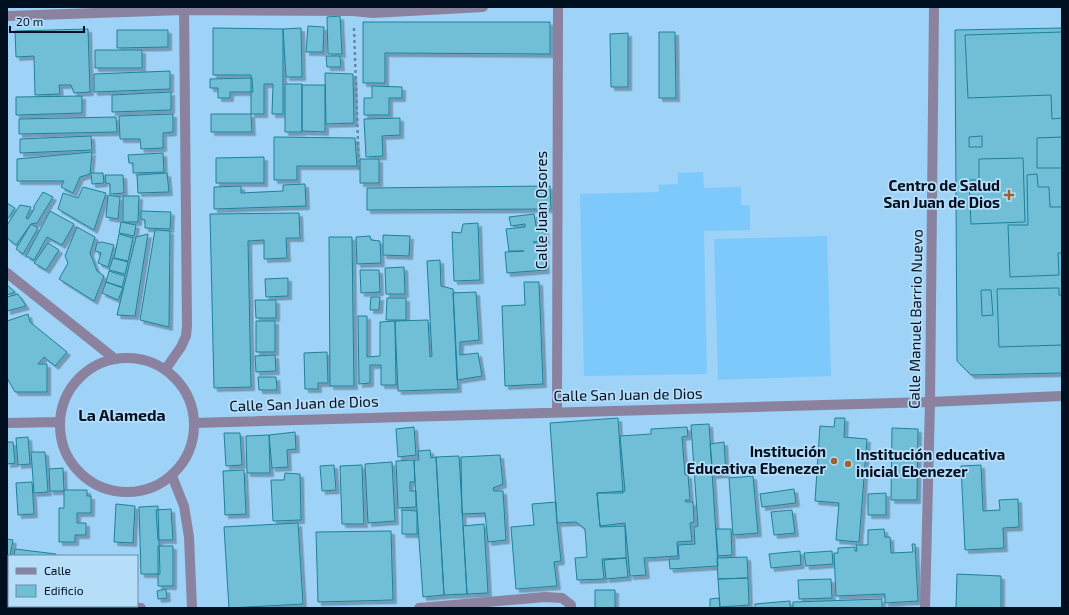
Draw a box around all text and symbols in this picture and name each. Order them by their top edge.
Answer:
scale bar [10,8,84,34]
text: 20 m [16,14,43,28]
street label: Calle Juan Osores [532,151,550,269]
place label: Centro de Salud San Juan de Dios [884,176,1000,211]
marker: Centro de Salud San Juan de Dios [1003,189,1015,201]
street label: Calle Manuel Barrio Nuevo [904,229,926,409]
street label: Calle San Juan de Dios [553,384,703,404]
street label: Calle San Juan de Dios [229,391,379,415]
district label: La Alameda [78,405,166,424]
place label: Institución Educativa Ebenezer [687,442,827,477]
place label: Institución educativa inicial Ebenezer [856,445,1005,480]
marker: Institución Educativa Ebenezer [829,456,839,466]
marker: Institución educativa inicial Ebenezer [843,459,853,469]
legend [8,555,138,607]
text: Calle [44,563,71,577]
text: Edificio [44,583,84,597]

